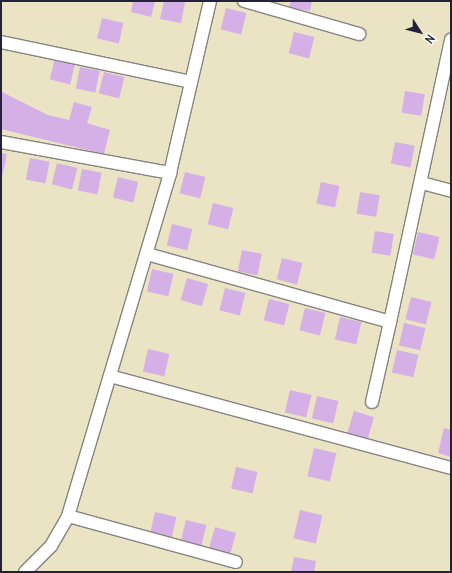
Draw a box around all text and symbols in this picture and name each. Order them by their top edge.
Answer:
north arrow [400,12,440,52]
text: N [422,32,438,46]

